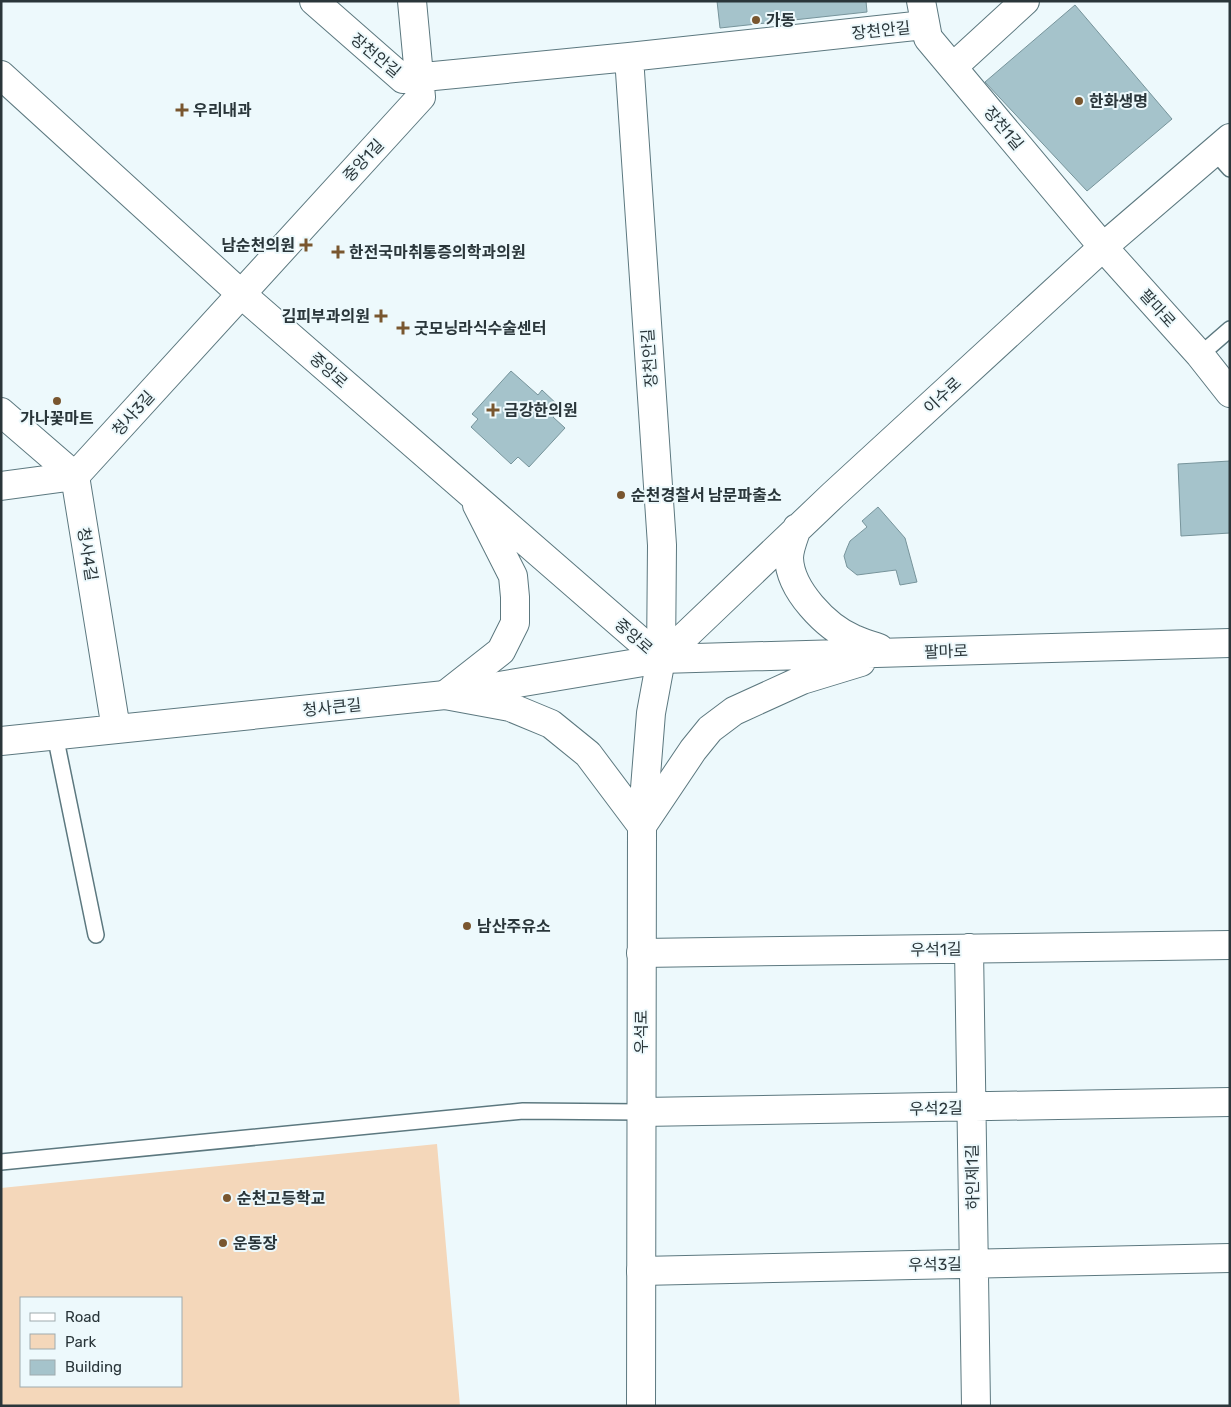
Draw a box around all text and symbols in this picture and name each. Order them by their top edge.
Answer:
place label: 가동 [766,11,795,30]
marker: 가동 [750,14,762,26]
street label: 장천안길 [851,18,911,43]
street label: 장천안길 [347,29,404,82]
place label: 한화생명 [1089,92,1148,111]
marker: 한화생명 [1073,95,1085,107]
place label: 우리내과 [193,101,252,120]
marker: 우리내과 [175,103,189,117]
street label: 장천1길 [980,103,1027,154]
street label: 중앙1길 [339,135,388,185]
place label: 남순천의원 [221,236,295,255]
marker: 남순천의원 [299,238,313,252]
place label: 한전국마취통증의학과의원 [349,243,526,262]
marker: 한전국마취통증의학과의원 [331,245,345,259]
street label: 팔마로 [1136,286,1180,331]
place label: 김피부과의원 [282,307,370,326]
marker: 김피부과의원 [374,309,388,323]
place label: 굿모닝라식수술센터 [414,319,546,338]
marker: 굿모닝라식수술센터 [396,321,410,335]
street label: 장천안길 [638,328,661,388]
street label: 중앙로 [306,349,352,392]
street label: 이수로 [920,373,965,417]
street label: 청사3길 [108,387,158,440]
marker: 가나꽃마트 [51,395,63,407]
place label: 금강한의원 [504,401,578,420]
marker: 금강한의원 [486,403,500,417]
place label: 가나꽃마트 [20,409,94,428]
place label: 순천경찰서 남문파출소 [631,486,782,505]
marker: 순천경찰서 남문파출소 [615,489,627,501]
street label: 청사4길 [74,526,101,582]
street label: 중앙로 [611,615,657,658]
street label: 팔마로 [924,641,969,662]
street label: 청사큰길 [302,695,362,720]
place label: 남산주유소 [477,917,551,936]
marker: 남산주유소 [461,920,473,932]
street label: 우석1길 [910,940,962,959]
street label: 우석로 [632,1010,651,1054]
street label: 우석2길 [909,1099,963,1118]
street label: 하인제1길 [962,1144,983,1210]
place label: 순천고등학교 [237,1189,326,1208]
marker: 순천고등학교 [221,1192,233,1204]
place label: 운동장 [233,1234,277,1253]
marker: 운동장 [217,1237,229,1249]
street label: 우석3길 [908,1255,962,1274]
legend [20,1297,182,1387]
text: Road [65,1308,101,1326]
text: Park [65,1333,96,1351]
text: Building [65,1358,122,1376]

